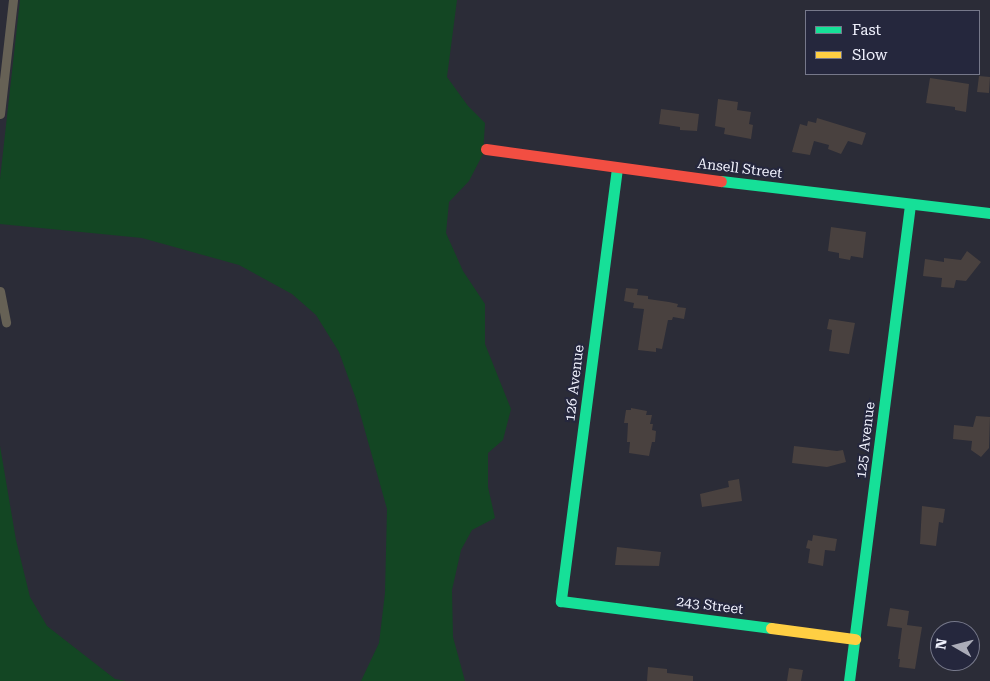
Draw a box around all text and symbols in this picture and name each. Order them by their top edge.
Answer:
legend [805,10,980,75]
text: Fast [852,21,881,39]
text: Slow [852,46,887,64]
street label: Ansell Street [697,154,783,182]
street label: 126 Avenue [561,344,587,422]
street label: 125 Avenue [852,401,878,479]
street label: 243 Street [676,593,744,617]
north arrow [930,621,980,671]
text: N [932,638,950,651]

